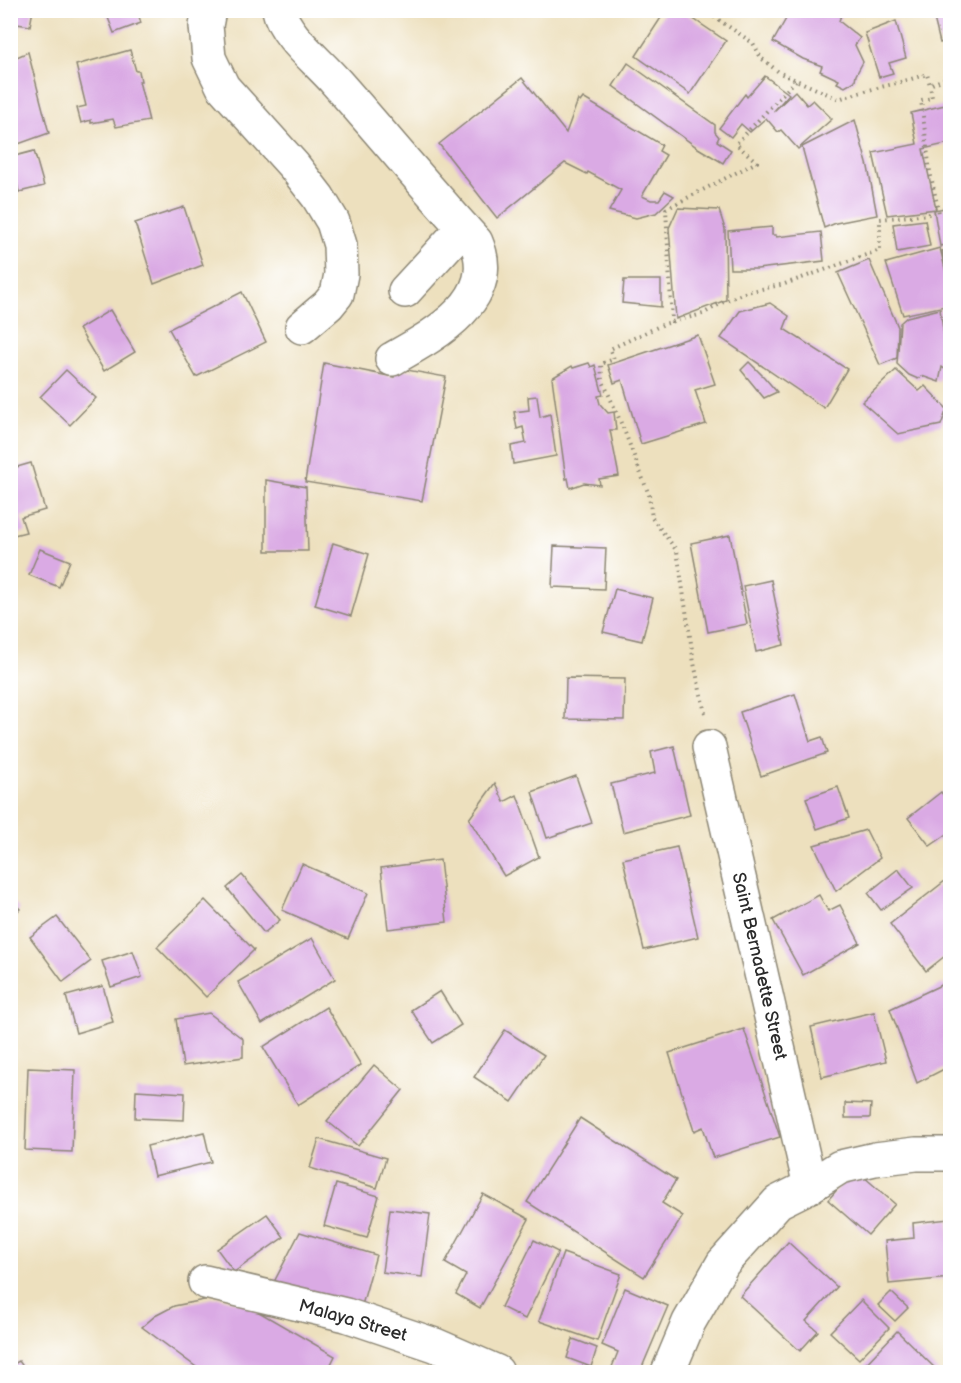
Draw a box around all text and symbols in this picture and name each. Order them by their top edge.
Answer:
street label: Saint Bernadette Street [728,870,791,1062]
street label: Malaya Street [296,1295,410,1346]

